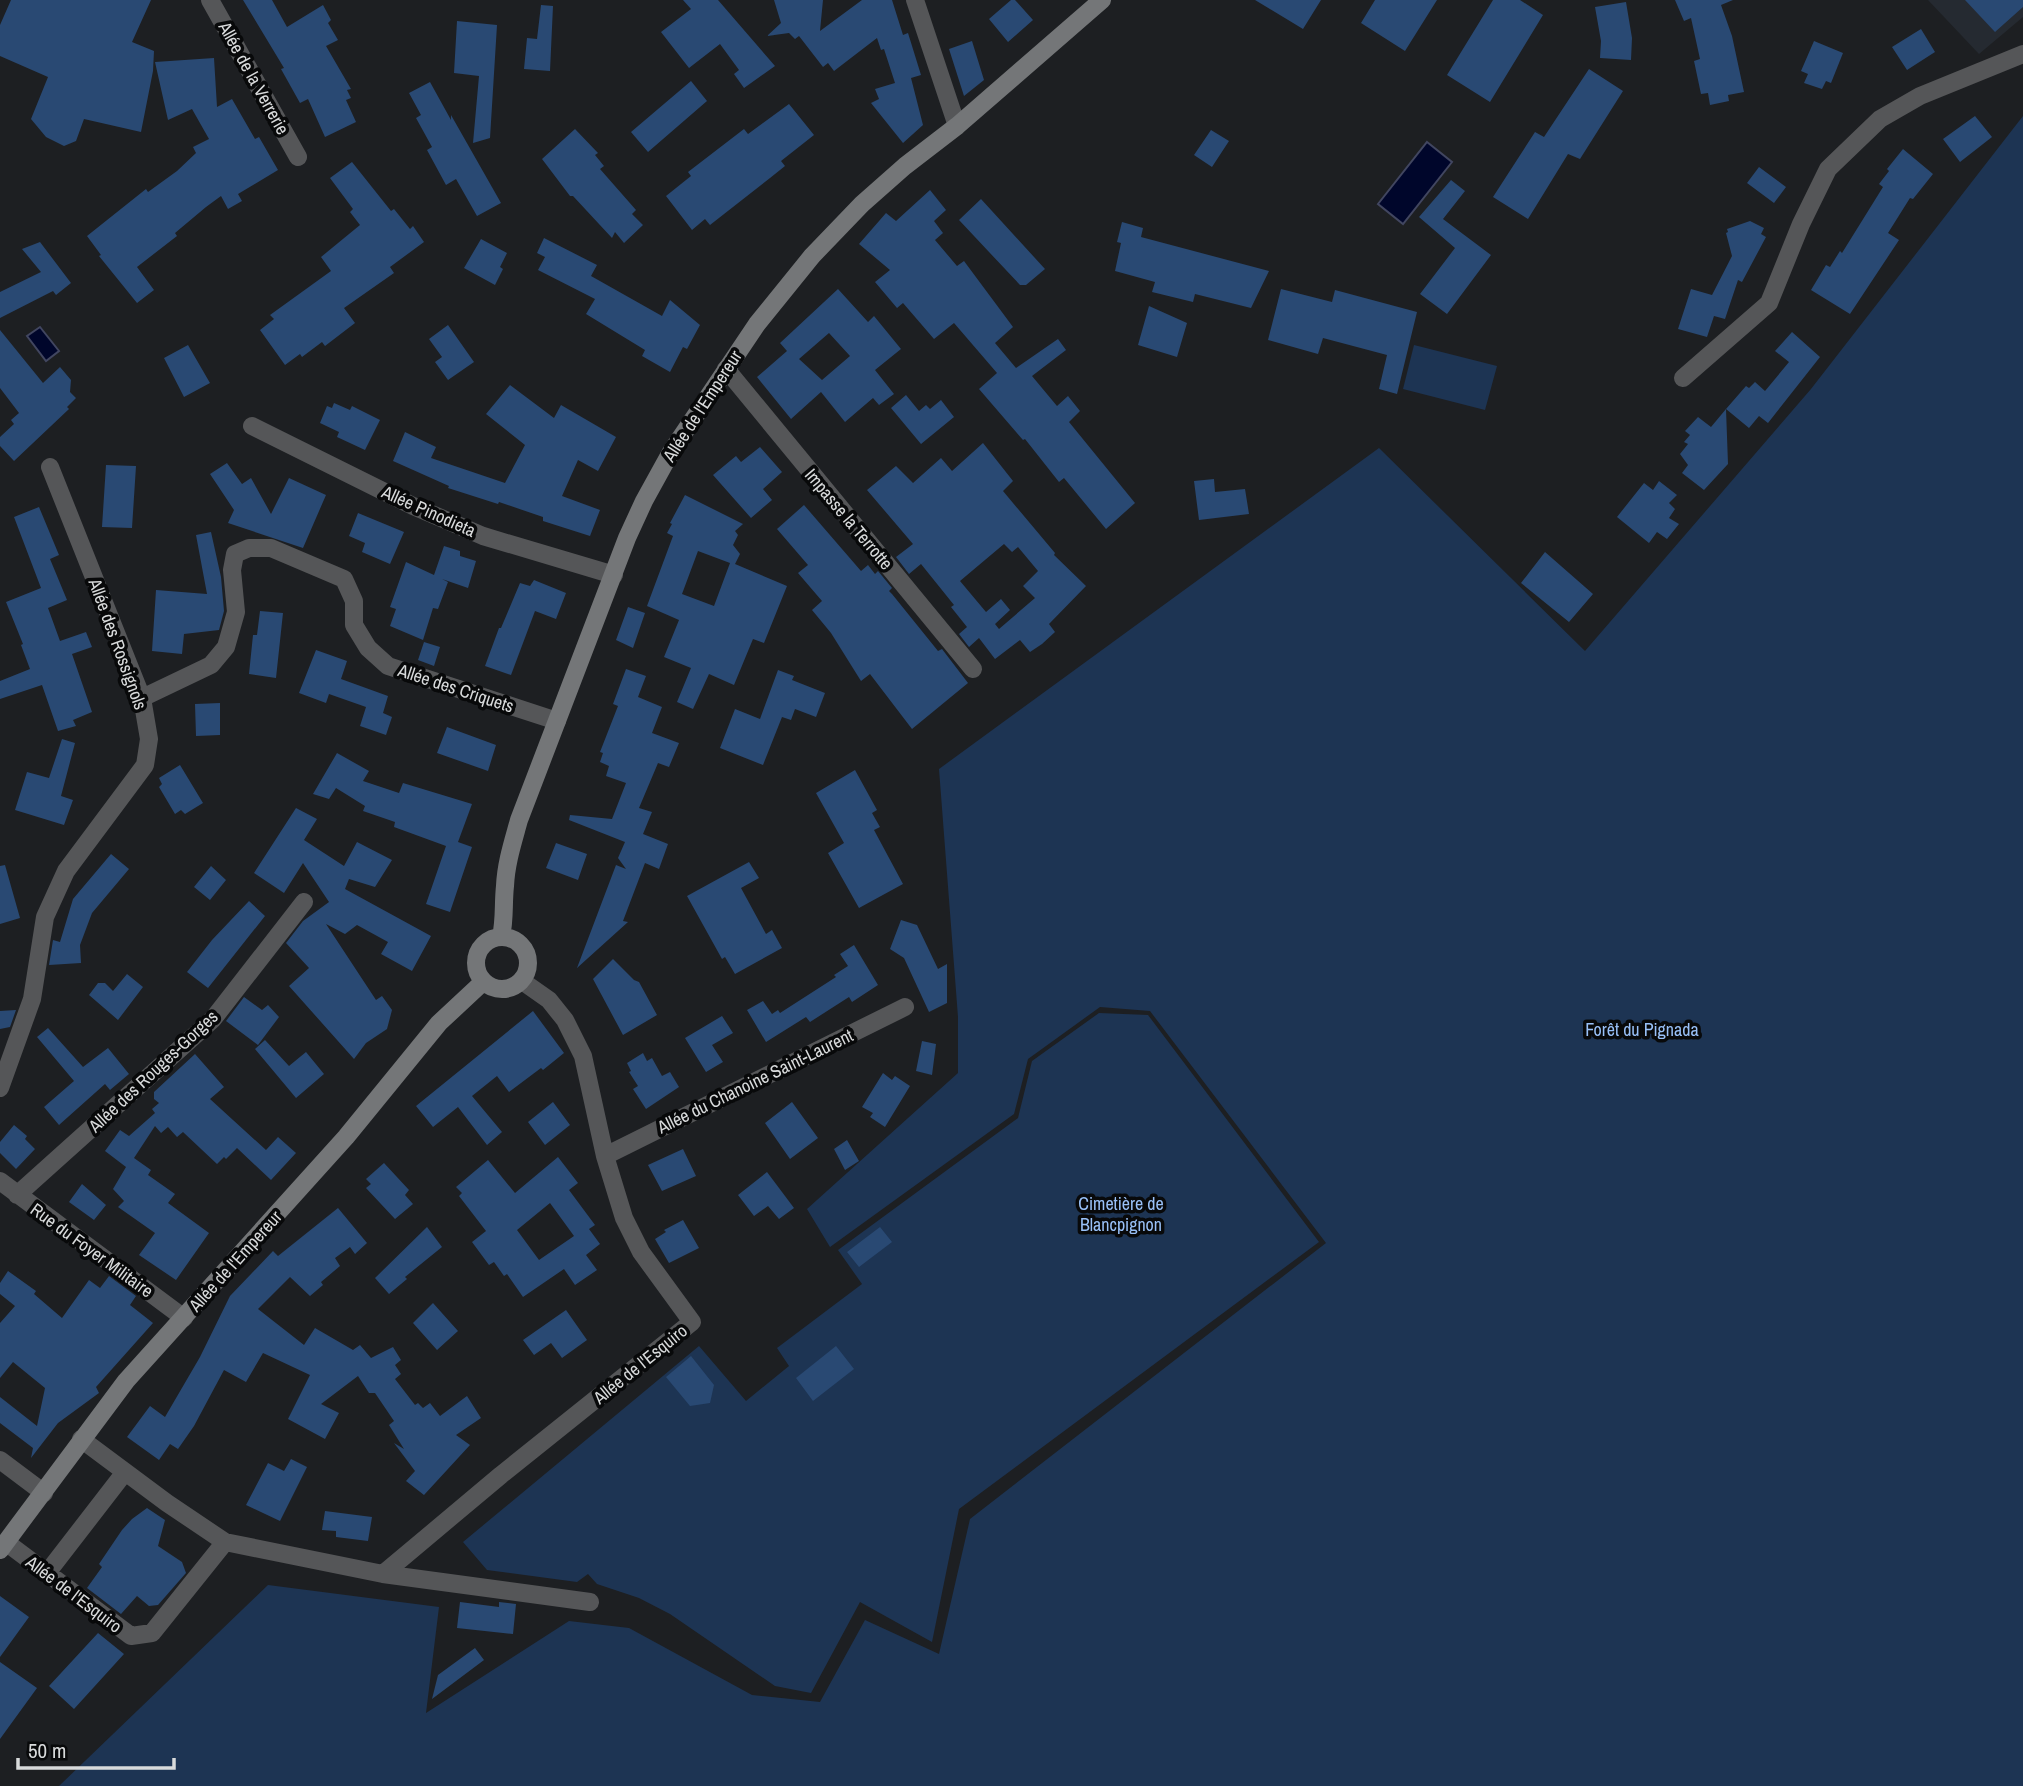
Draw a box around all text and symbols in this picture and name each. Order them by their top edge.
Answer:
street label: Allée de la Verrerie [212,16,295,139]
street label: Allée de l'Empereur [656,345,747,467]
street label: Impasse la Terrotte [799,463,899,575]
street label: Allée Pinodieta [377,479,480,543]
street label: Allée des Rossignols [82,574,153,713]
street label: Allée des Criquets [394,657,517,719]
street label: Allée des Rouges-Gorges [82,1004,223,1138]
park label: Forêt du Pignada [1585,1017,1699,1042]
street label: Allée du Chanoine Saint-Laurent [652,1023,857,1140]
park label: Cimetière de Blancpignon [1078,1191,1164,1237]
street label: Rue du Foyer Militaire [26,1197,158,1303]
street label: Allée de l'Empereur [182,1205,287,1318]
street label: Allée de l'Esquiro [587,1318,692,1410]
street label: Allée de l'Esquiro [20,1549,127,1638]
scale bar [18,1726,173,1770]
text: 50 m [28,1736,66,1765]

